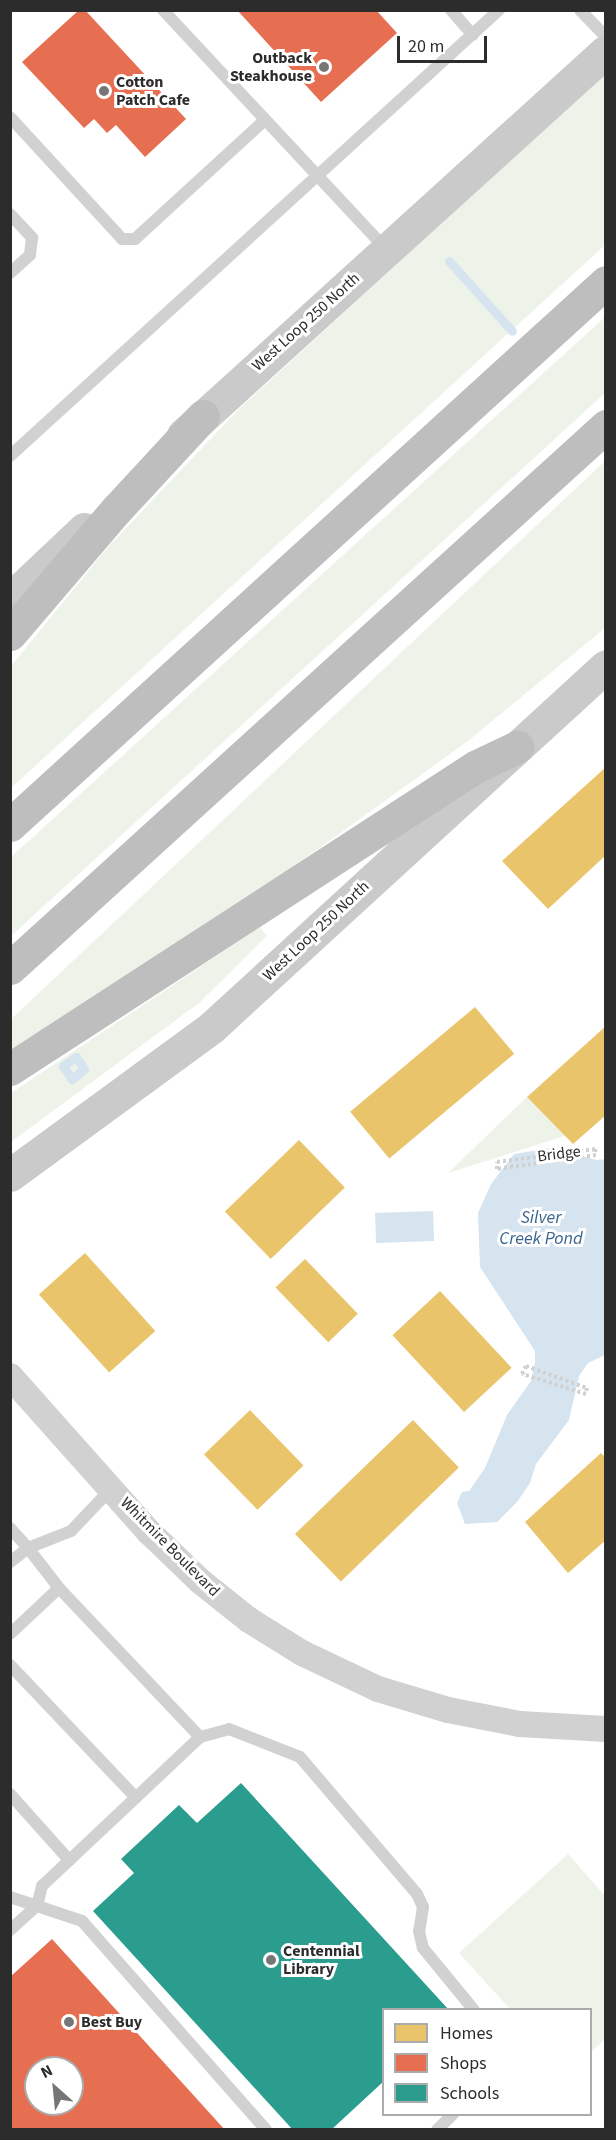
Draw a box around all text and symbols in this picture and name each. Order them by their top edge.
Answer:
scale bar [400,24,490,62]
text: 20 m [408,34,444,59]
place label: Outback Steakhouse [230,48,312,86]
marker: Outback Steakhouse [317,60,331,74]
place label: Cotton Patch Cafe [116,72,190,110]
marker: Cotton Patch Cafe [97,84,111,98]
street label: West Loop 250 North [248,269,364,375]
street label: West Loop 250 North [259,877,373,985]
street label: Bridge [536,1142,582,1166]
water label: Silver Creek Pond [499,1208,583,1250]
street label: Whitmire Boulevard [116,1493,224,1601]
place label: Centennial Library [283,1941,360,1979]
marker: Centennial Library [264,1953,278,1967]
legend [382,2008,592,2116]
place label: Best Buy [81,2012,142,2032]
marker: Best Buy [62,2015,76,2029]
text: Homes [440,2021,493,2046]
text: Shops [440,2051,487,2076]
north arrow [24,2056,84,2116]
text: N [37,2060,56,2084]
text: Schools [440,2081,499,2106]

